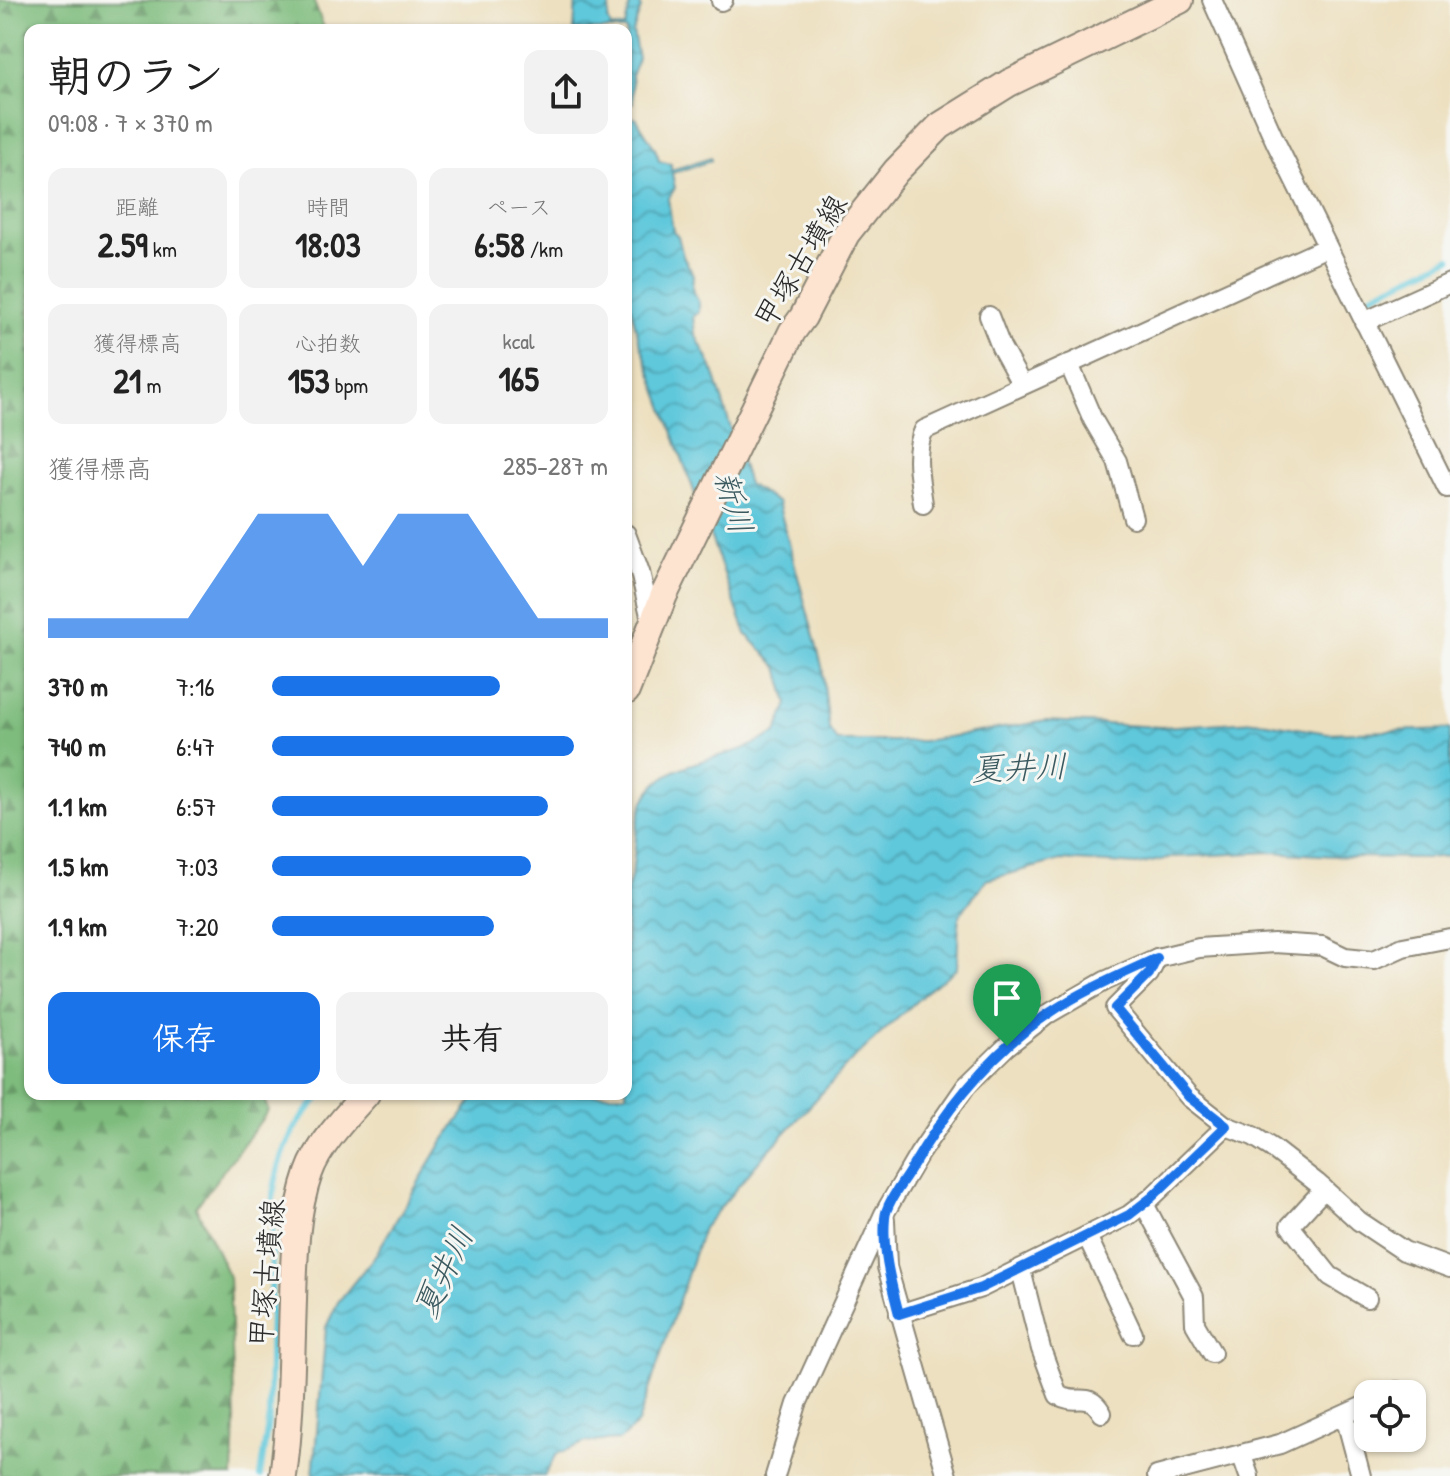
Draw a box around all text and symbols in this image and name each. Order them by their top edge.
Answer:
text: 朝のラン [48,45,224,105]
button: share [524,50,608,134]
text: 09:08 · 7 × 370 m [48,105,213,140]
street label: 甲塚古墳線 [744,186,856,336]
text: 距離 [115,192,159,222]
text: 時間 [306,192,350,222]
text: ペース [486,192,551,222]
text: 2.59 [98,222,148,268]
text: 18:03 [295,222,361,268]
text: 6:58 [474,222,525,268]
text: km [148,234,177,264]
text: /km [525,234,563,264]
text: kcal [503,326,535,356]
text: 獲得標高 [93,328,181,358]
text: 心拍数 [295,328,361,358]
text: 165 [499,356,539,402]
text: 21 [113,358,141,404]
text: 153 [288,358,330,404]
text: m [141,370,161,400]
text: bpm [330,370,368,400]
text: 285–287 m [503,448,608,483]
text: 獲得標高 [48,451,152,486]
water label: 新川 [705,465,763,539]
text: 370 m [48,669,108,704]
text: 7:16 [176,669,215,704]
text: 740 m [48,729,106,764]
text: 6:47 [176,729,215,764]
water label: 夏井川 [970,744,1068,790]
text: 1.1 km [48,789,107,824]
text: 6:57 [176,789,216,824]
text: 1.5 km [48,849,108,884]
text: 7:03 [176,849,218,884]
text: 1.9 km [48,909,107,944]
text: 7:20 [176,909,219,944]
pin [973,964,1041,1046]
icon: arrive [985,976,1029,1020]
button: 保存 [48,992,320,1084]
button: 共有 [336,992,608,1084]
street label: 甲塚古墳線 [240,1197,292,1349]
water label: 夏井川 [403,1219,483,1325]
map controls [1354,1380,1426,1452]
button: locate [1354,1380,1426,1452]

